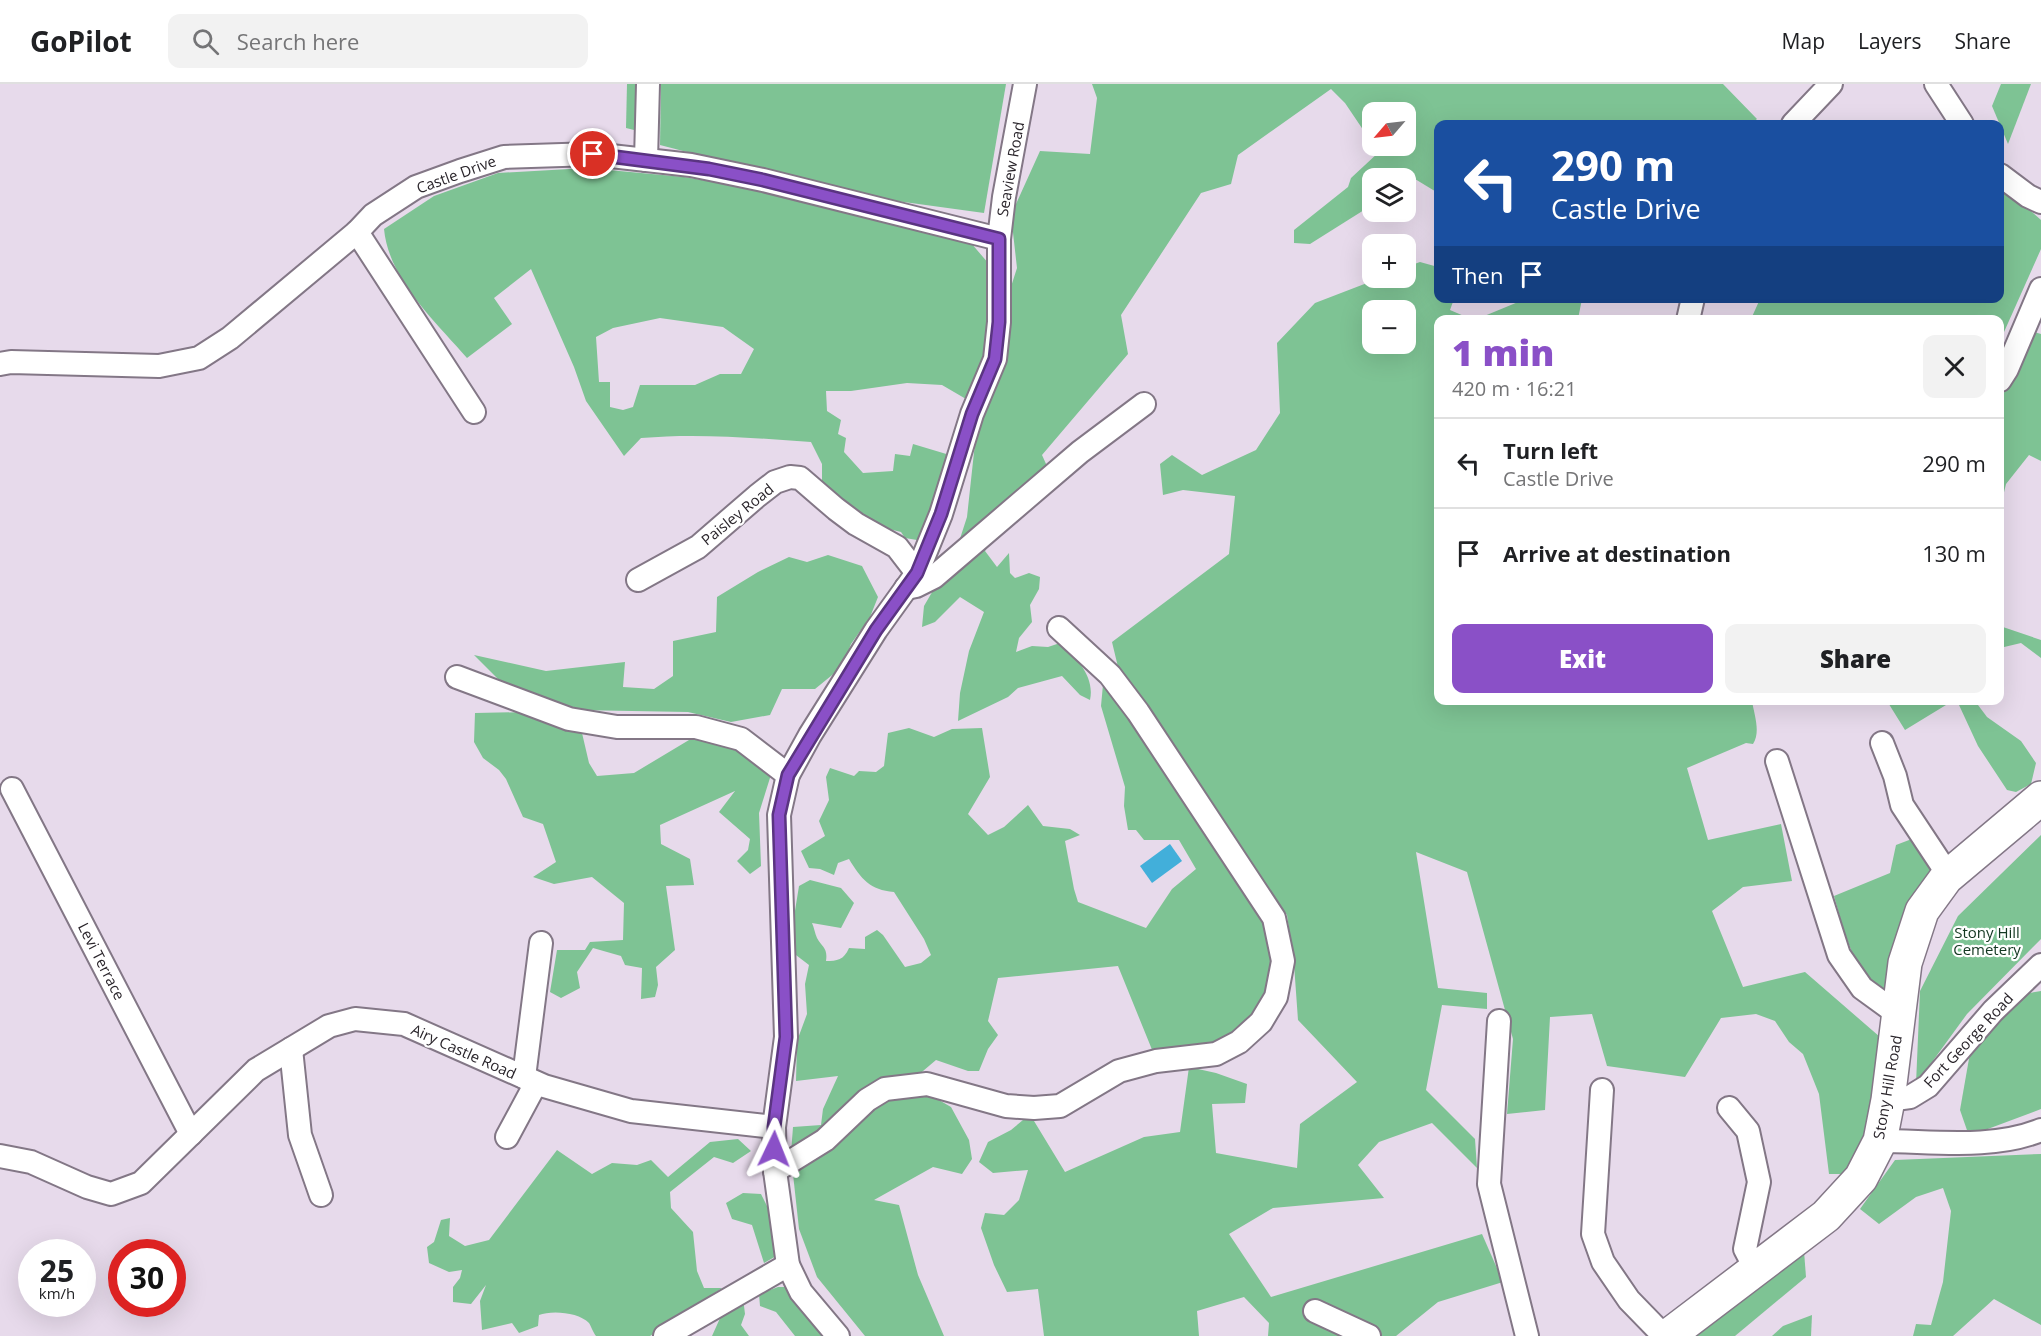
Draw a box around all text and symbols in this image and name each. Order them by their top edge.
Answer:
search box [168,14,588,68]
text: GoPilot [30,22,132,60]
icon: search [189,25,222,58]
text: Search here [237,26,359,56]
text: Map [1782,27,1825,55]
text: Layers [1858,27,1922,55]
text: Share [1955,27,2011,55]
north arrow [1362,102,1416,156]
map controls [1362,102,1416,354]
street label: Seaview Road [992,120,1028,218]
pin [567,128,618,179]
text: 290 m [1551,136,1675,193]
icon: arrive [576,137,609,170]
icon: left [1452,144,1530,222]
street label: Castle Drive [414,150,498,198]
button: layers [1362,168,1416,222]
text: Castle Drive [1551,190,1701,227]
button: + [1362,234,1416,288]
icon: arrive [1515,258,1548,291]
text: Then [1452,260,1503,290]
button: − [1362,300,1416,354]
text: 1 min [1452,328,1554,377]
button: close [1923,335,1986,398]
text: 420 m · 16:21 [1452,375,1577,402]
text: Turn left [1503,435,1598,465]
icon: left [1452,447,1485,480]
text: 290 m [1922,448,1986,478]
text: Castle Drive [1503,465,1614,492]
street label: Paisley Road [697,479,777,549]
icon: arrive [1452,537,1485,570]
text: Arrive at destination [1503,538,1731,568]
text: 130 m [1922,538,1986,568]
button: Exit [1452,624,1713,693]
button: Share [1725,624,1986,693]
street label: Levi Terrace [74,919,130,1003]
park label: Stony Hill Cemetery [1953,922,2021,959]
street label: Fort George Road [1919,988,2017,1092]
street label: Airy Castle Road [408,1019,520,1083]
street label: Stony Hill Road [1868,1033,1906,1141]
position arrow [742,1117,806,1181]
speed limit sign: 30 [108,1239,186,1317]
text: 25 [40,1250,74,1291]
text: km/h [39,1283,75,1303]

